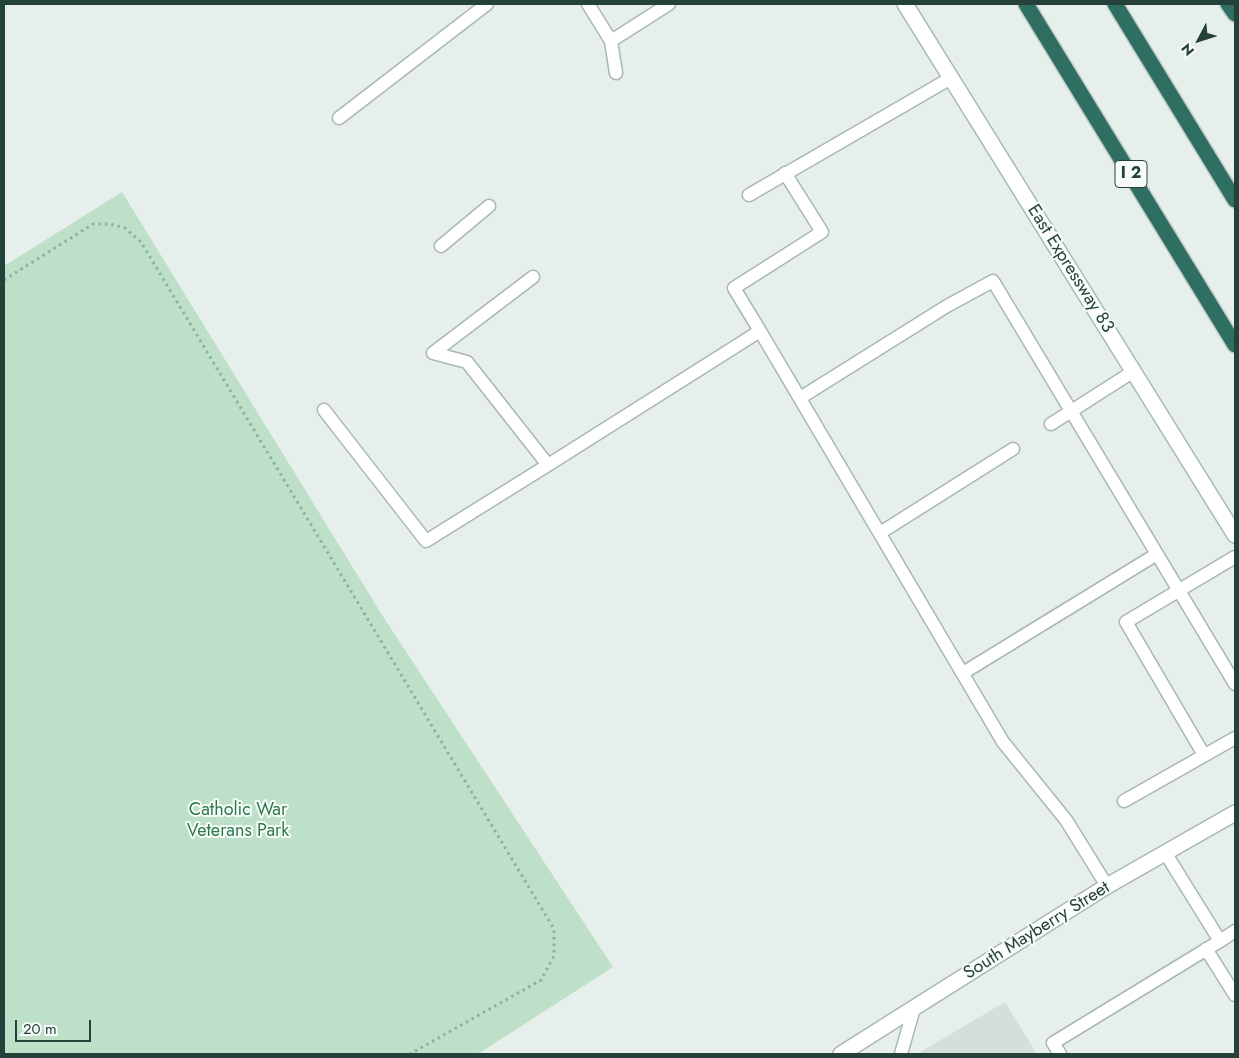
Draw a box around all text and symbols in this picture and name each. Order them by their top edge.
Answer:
north arrow [1174,15,1224,65]
text: N [1176,39,1199,60]
road number: I 2 [1115,160,1147,188]
street label: East Expressway 83 [1022,201,1118,337]
park label: Catholic War Veterans Park [187,800,289,842]
street label: South Mayberry Street [960,877,1114,985]
scale bar [18,1010,94,1042]
text: 20 m [23,1018,57,1040]

